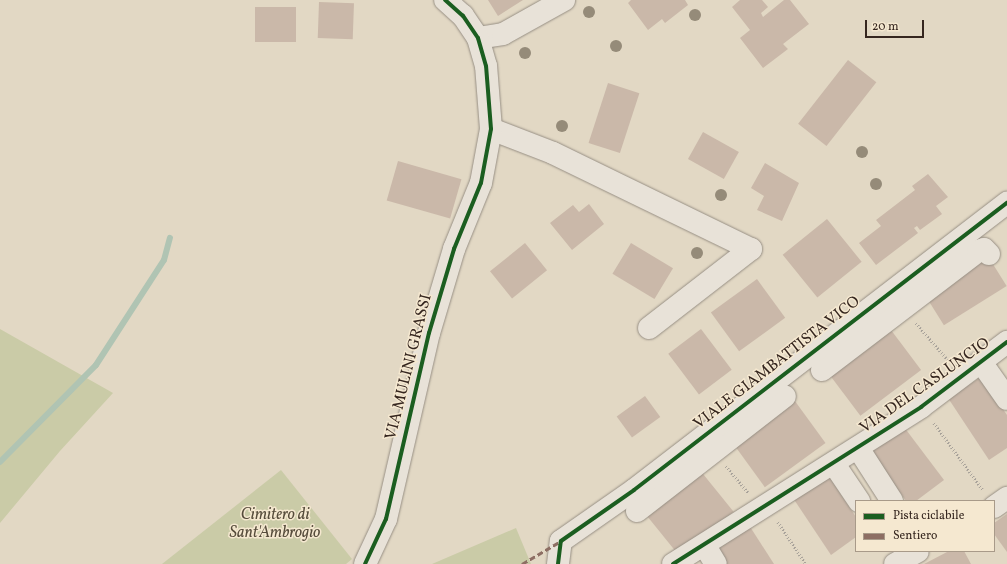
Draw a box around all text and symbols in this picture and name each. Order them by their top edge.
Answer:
scale bar [867,12,926,38]
text: 20 m [872,19,899,35]
street label: VIA MULINI GRASSI [382,292,436,442]
street label: VIALE GIAMBATTISTA VICO [690,292,864,434]
street label: VIA DEL CASLUNCIO [856,334,994,438]
legend [855,500,995,552]
park label: Cimitero di Sant'Ambrogio [230,505,320,543]
text: Pista ciclabile [893,508,964,524]
text: Sentiero [893,528,937,544]

